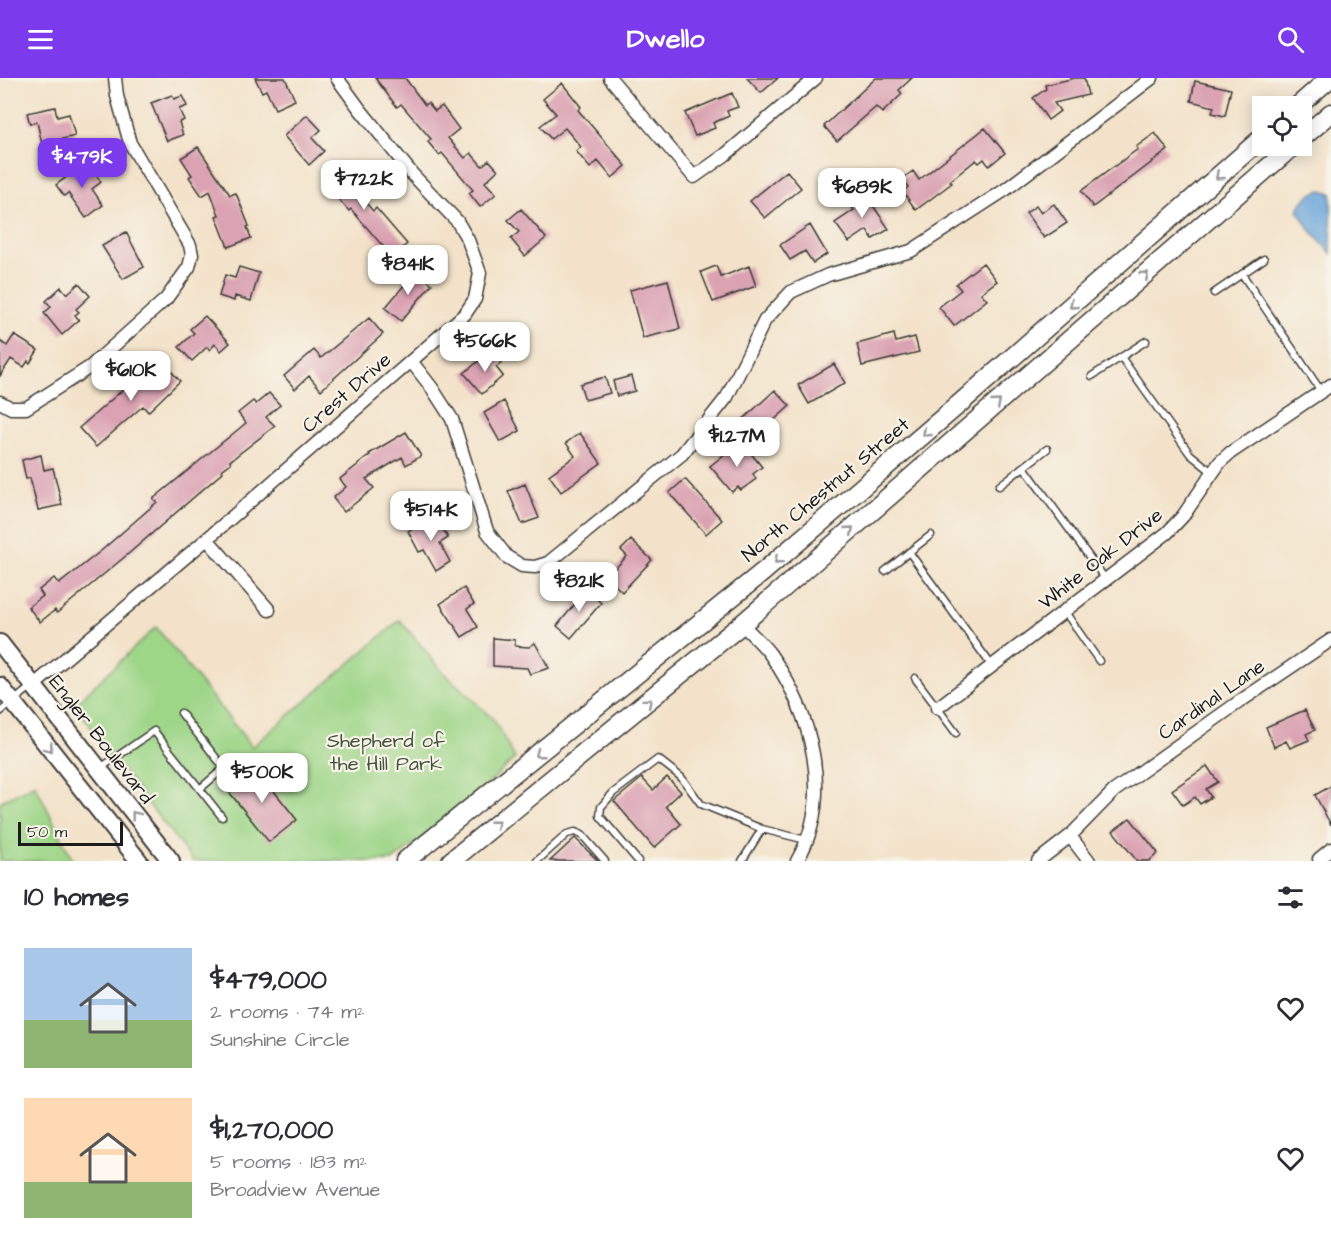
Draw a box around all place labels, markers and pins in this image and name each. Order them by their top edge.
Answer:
pin: $479K [40,138,124,189]
pin: $722K [322,160,406,211]
pin: $689K [820,168,904,219]
pin: $841K [366,245,450,296]
pin: $566K [443,322,527,373]
pin: $610K [89,351,173,402]
pin: $1.27M [688,417,786,468]
pin: $514K [389,491,473,542]
pin: $821K [537,562,621,613]
pin: $500K [220,753,304,804]

